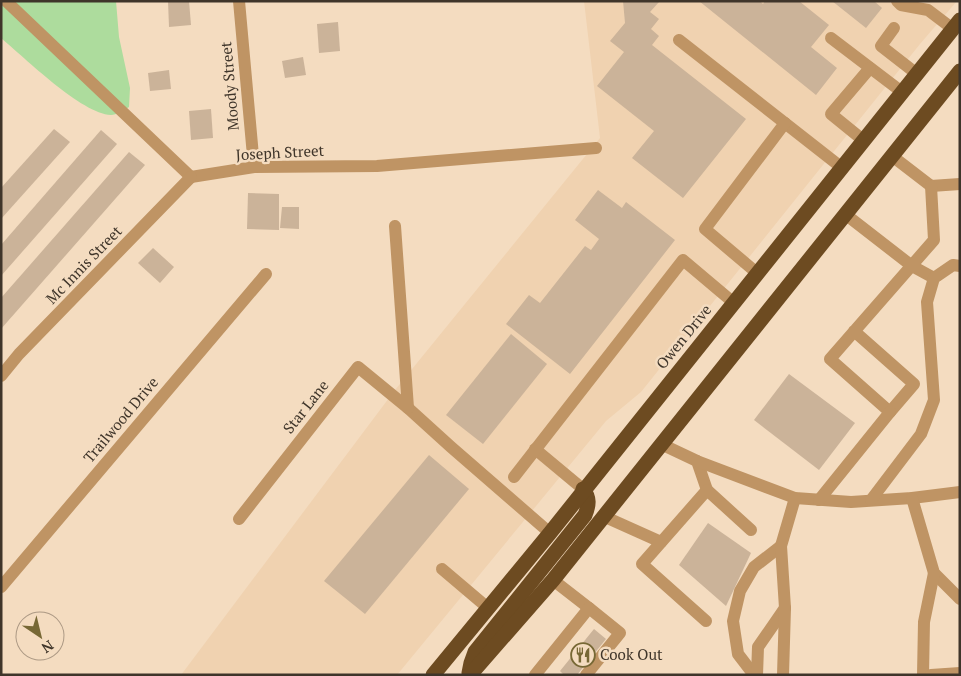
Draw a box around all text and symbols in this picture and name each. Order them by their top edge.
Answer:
street label: Moody Street [215,40,243,131]
street label: Joseph Street [235,140,325,164]
street label: Mc Innis Street [41,221,126,308]
street label: Owen Drive [651,300,715,373]
street label: Trailwood Drive [78,372,162,466]
street label: Star Lane [278,375,332,437]
north arrow [15,611,65,661]
text: N [38,636,58,658]
restaurant icon: Cook Out [570,642,596,668]
place label: Cook Out [600,644,663,664]

